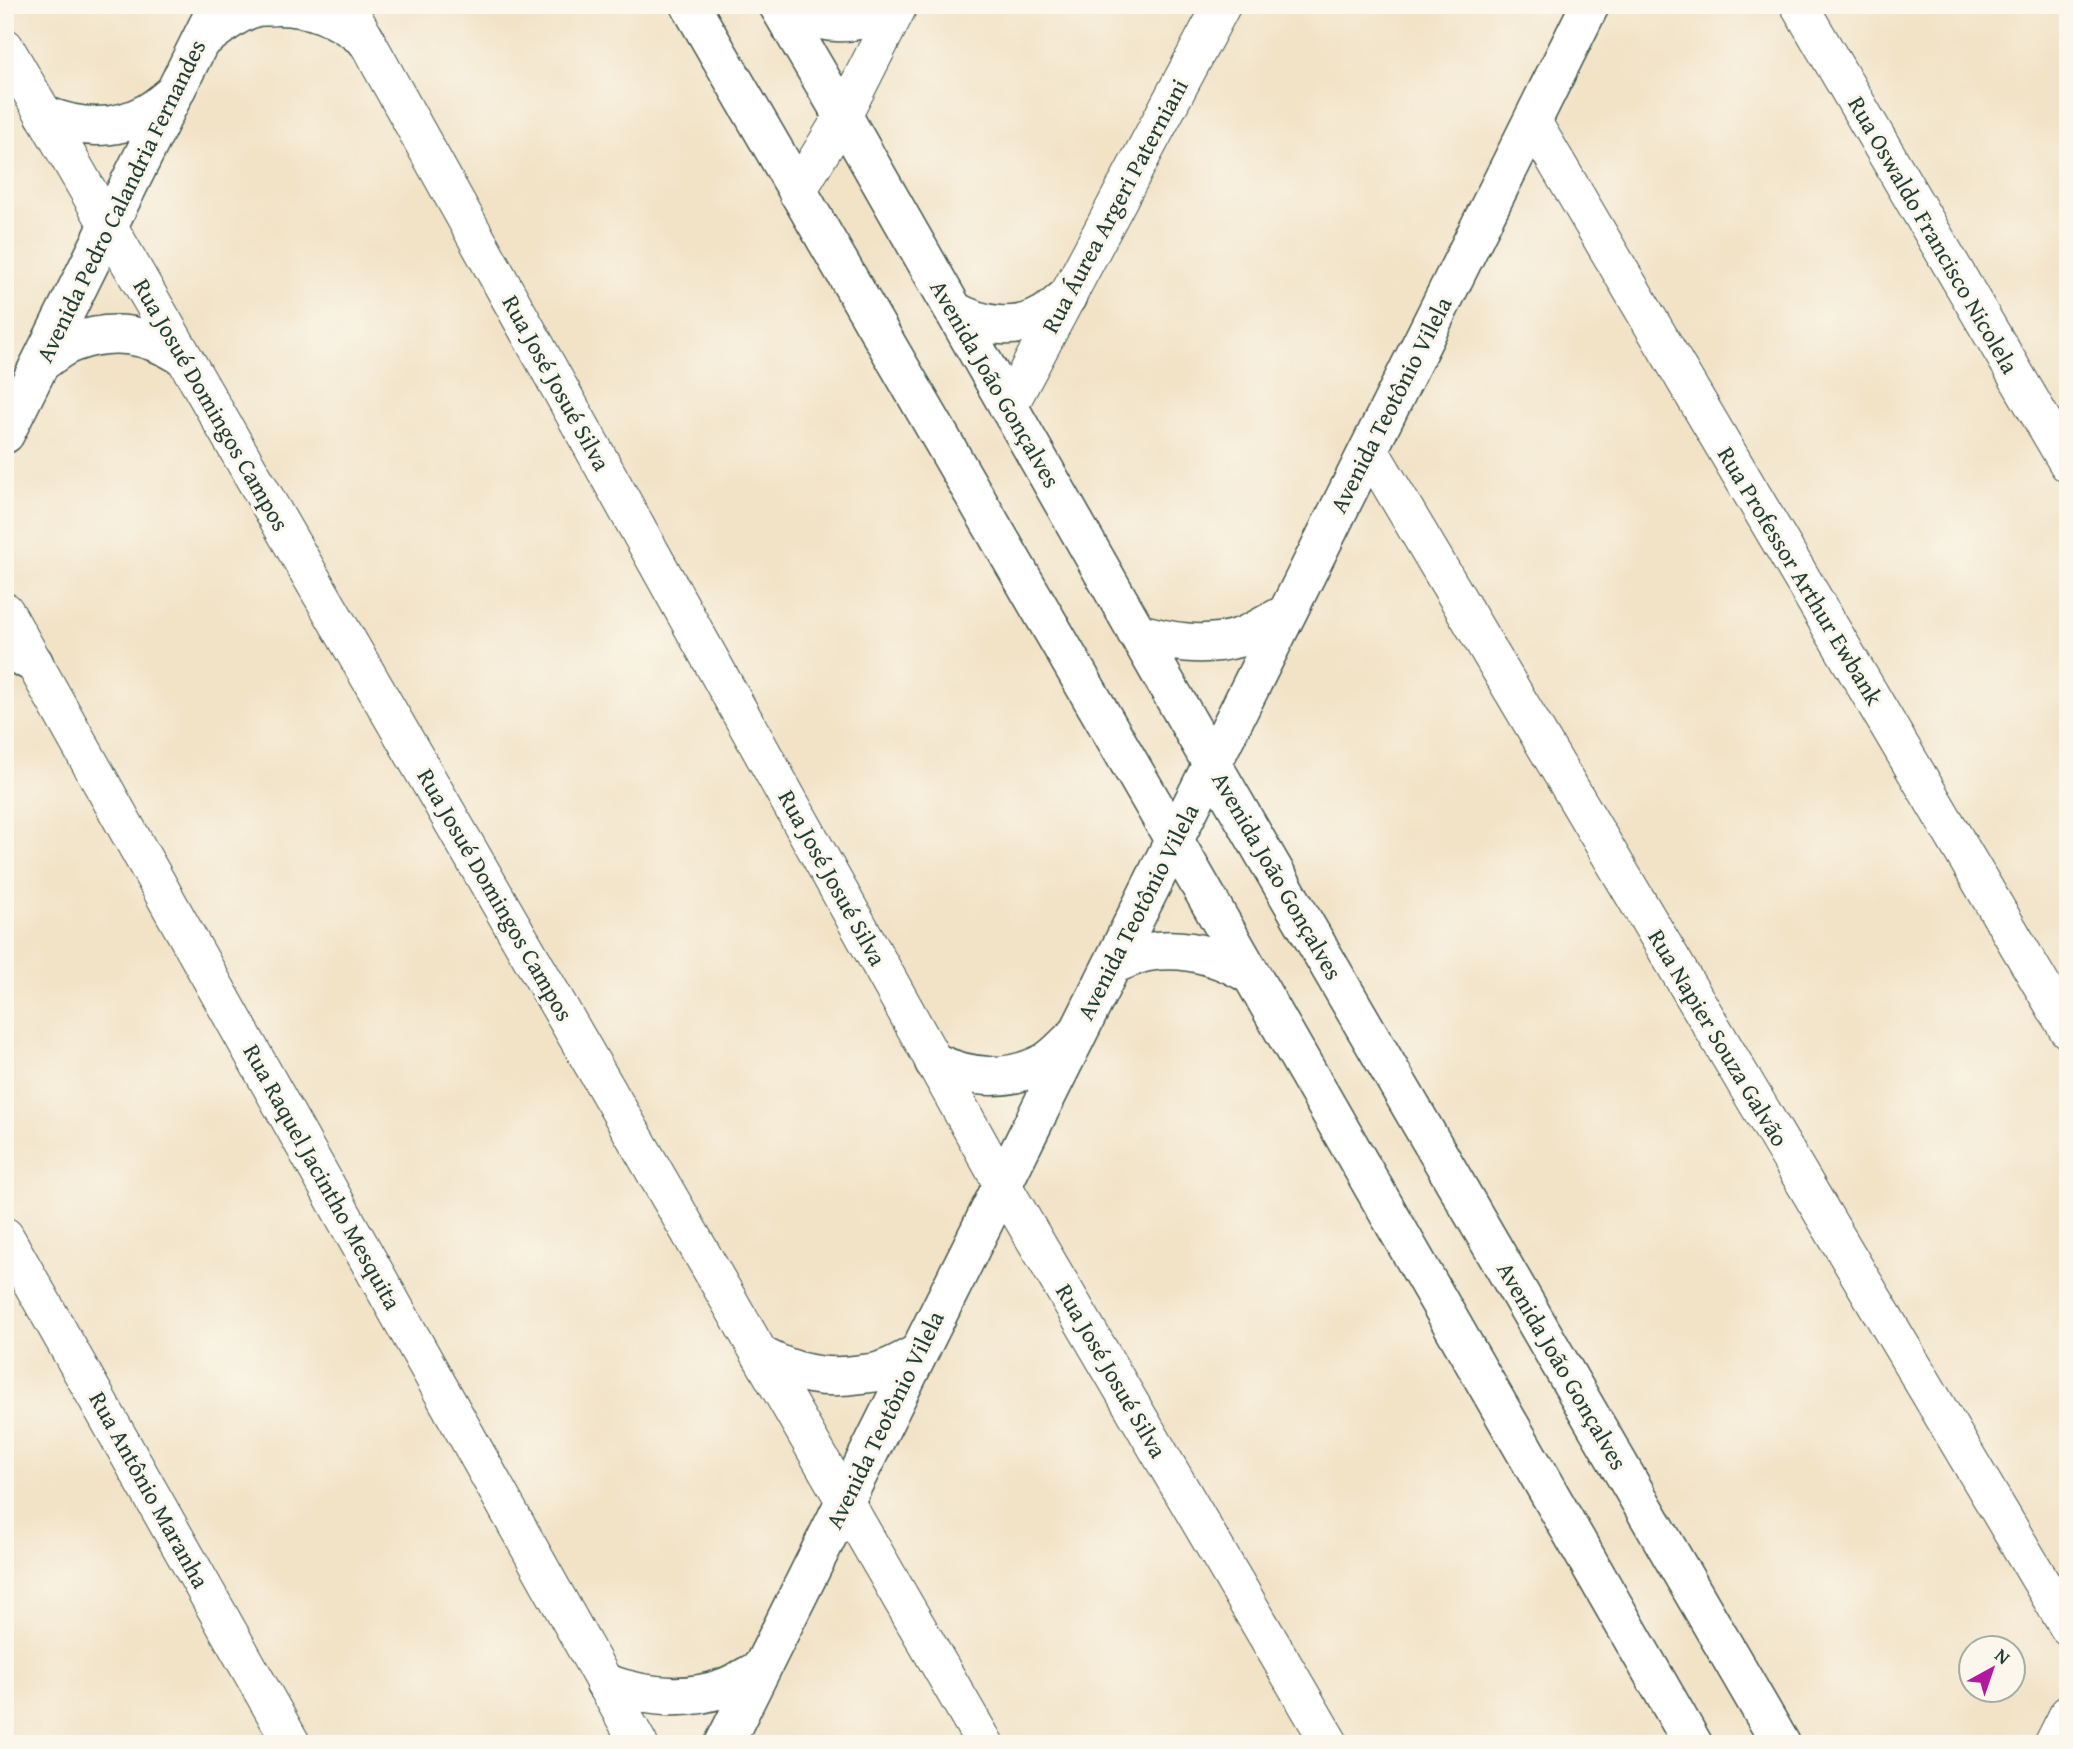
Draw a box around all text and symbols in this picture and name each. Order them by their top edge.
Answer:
street label: Avenida Pedro Calandria Fernandes [27,33,214,368]
street label: Rua Áurea Argeri Paterniani [1033,72,1197,339]
street label: Rua Oswaldo Francisco Nicolela [1839,89,2028,381]
street label: Rua Josué Domingos Campos [125,272,298,538]
street label: Avenida João Gonçalves [921,273,1069,494]
street label: Rua José Josué Silva [494,288,620,478]
street label: Avenida Teotônio Vilela [1321,290,1461,519]
street label: Rua Professor Arthur Ewbank [1709,440,1892,713]
street label: Rua Josué Domingos Campos [409,762,582,1028]
street label: Avenida João Gonçalves [1203,765,1351,986]
street label: Rua José Josué Silva [770,783,896,973]
street label: Avenida Teotônio Vilela [1068,797,1208,1026]
street label: Rua Napier Souza Galvão [1639,922,1797,1153]
street label: Rua Raquel Jacintho Mesquita [235,1037,411,1317]
street label: Avenida João Gonçalves [1488,1255,1636,1476]
street label: Rua José Josué Silva [1047,1277,1176,1465]
street label: Avenida Teotônio Vilela [817,1304,953,1535]
street label: Rua Antônio Maranha [81,1385,218,1595]
north arrow [1958,1634,2028,1704]
text: N [1989,1641,2017,1671]

